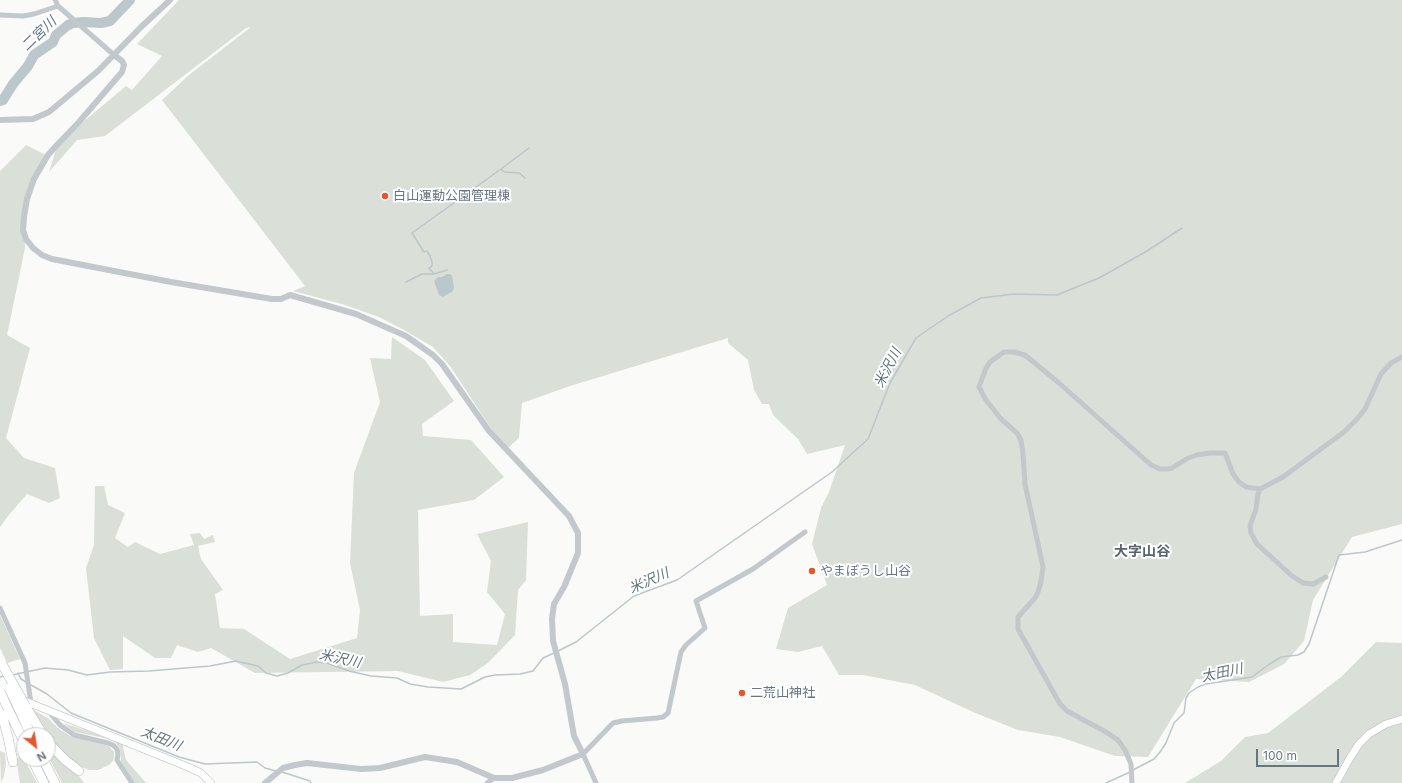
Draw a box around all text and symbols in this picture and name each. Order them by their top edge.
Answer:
water label: 二宮川 [18,13,60,55]
place label: 白山運動公園管理棟 [393,188,510,204]
marker: 白山運動公園管理棟 [380,191,390,201]
water label: 米沢川 [871,345,905,391]
district label: 大字山谷 [1114,544,1170,560]
place label: やまぼうし山谷 [820,563,911,579]
water label: 米沢川 [626,565,672,597]
marker: やまぼうし山谷 [807,566,817,576]
water label: 米沢川 [318,646,362,672]
water label: 太田川 [1200,660,1244,686]
place label: 二荒山神社 [750,685,815,701]
marker: 二荒山神社 [737,688,747,698]
water label: 太田川 [138,723,184,755]
north arrow [16,727,56,767]
scale bar [1258,741,1341,767]
text: N [34,748,49,765]
text: 100 m [1263,748,1297,763]

